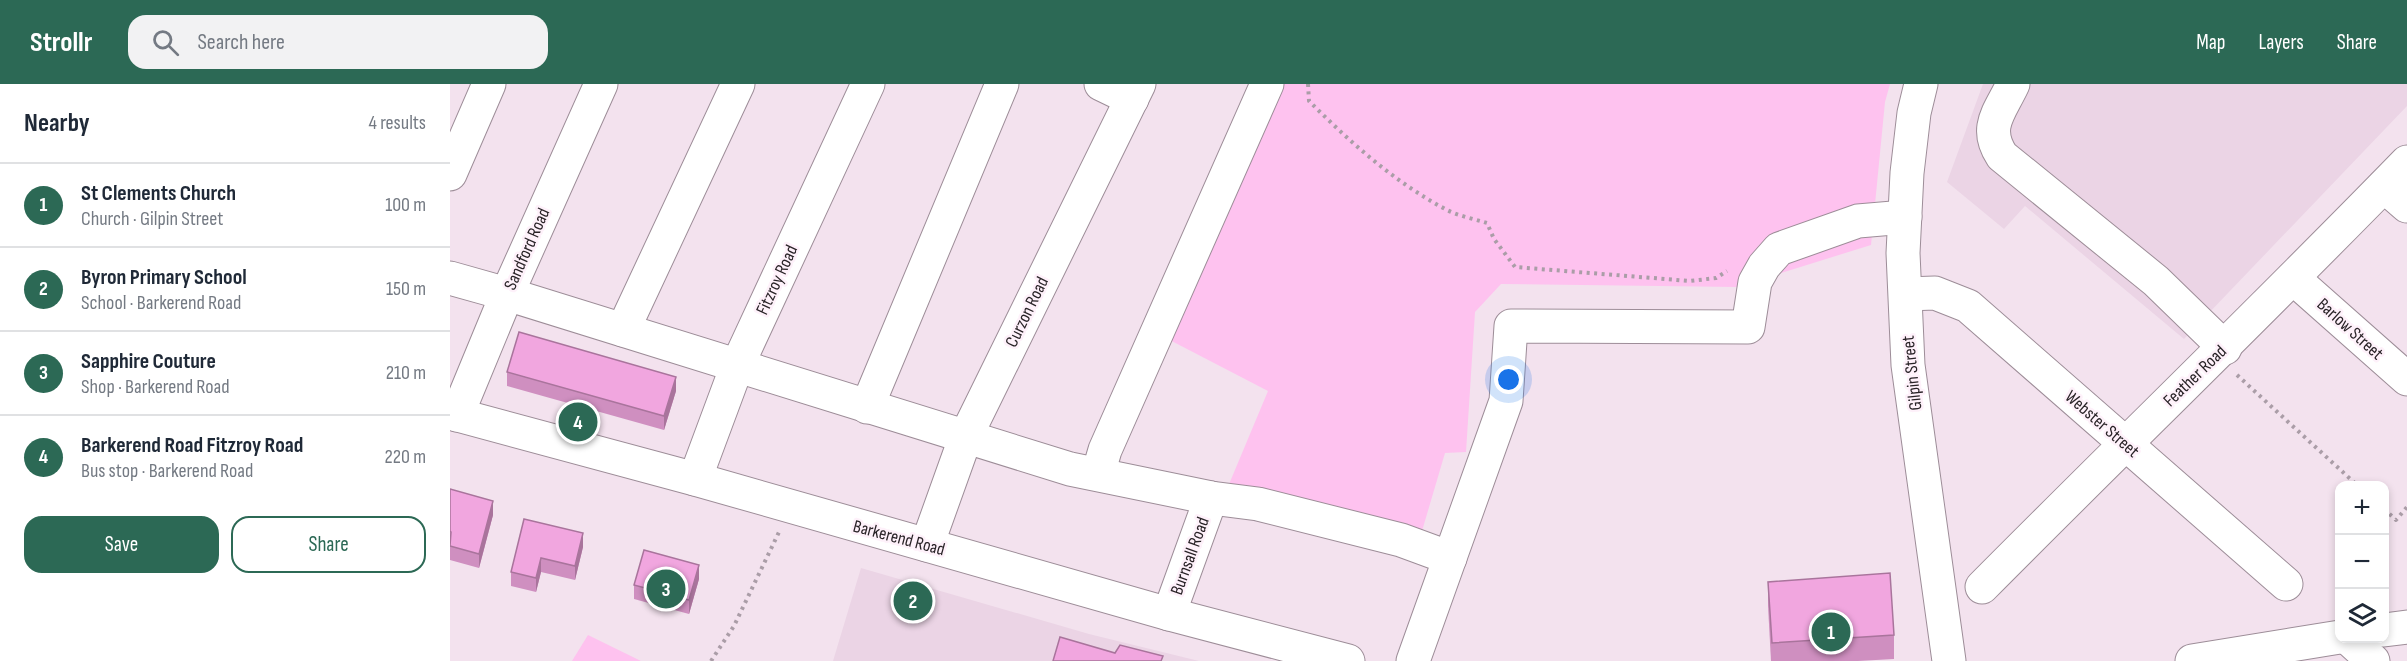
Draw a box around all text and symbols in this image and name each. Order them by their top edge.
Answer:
search box [128,15,548,69]
text: Strollr [30,26,92,59]
icon: search [149,26,182,59]
text: Search here [197,29,285,56]
text: Map [2196,30,2225,55]
text: Layers [2258,30,2304,55]
text: Share [2337,30,2377,55]
text: Nearby [24,108,90,139]
text: 4 results [369,111,426,135]
text: St Clements Church [81,180,236,207]
text: 1 [40,193,47,217]
text: 100 m [385,193,426,217]
street label: Sandford Road [500,205,554,293]
text: Church · Gilpin Street [81,207,223,231]
street label: Fitzroy Road [752,242,802,318]
text: Byron Primary School [81,264,247,291]
street label: Curzon Road [1001,273,1053,351]
text: 2 [39,277,48,301]
text: 150 m [386,277,426,301]
text: School · Barkerend Road [81,291,241,315]
street label: Barlow Street [2313,294,2388,365]
street label: Gilpin Street [1898,334,1926,411]
street label: Feather Road [2159,341,2231,411]
text: Sapphire Couture [81,348,216,375]
text: 3 [39,361,48,385]
text: 210 m [386,361,426,385]
your location [1494,365,1523,394]
text: Shop · Barkerend Road [81,375,230,399]
street label: Webster Street [2061,386,2144,462]
pin: 4 [558,400,598,444]
text: Barkerend Road Fitzroy Road [81,432,303,459]
text: 4 [39,445,48,469]
text: 220 m [385,445,426,469]
text: Bus stop · Barkerend Road [81,459,253,483]
map controls [2335,481,2389,643]
button: + [2335,481,2389,535]
street label: Burnsall Road [1166,514,1214,598]
button: Save [24,516,219,573]
button: Share [231,516,426,573]
street label: Barkerend Road [851,516,947,560]
button: − [2335,535,2389,589]
pin: 3 [646,566,686,612]
pin: 2 [894,578,932,624]
button: layers [2335,589,2389,643]
pin: 1 [1812,610,1850,654]

